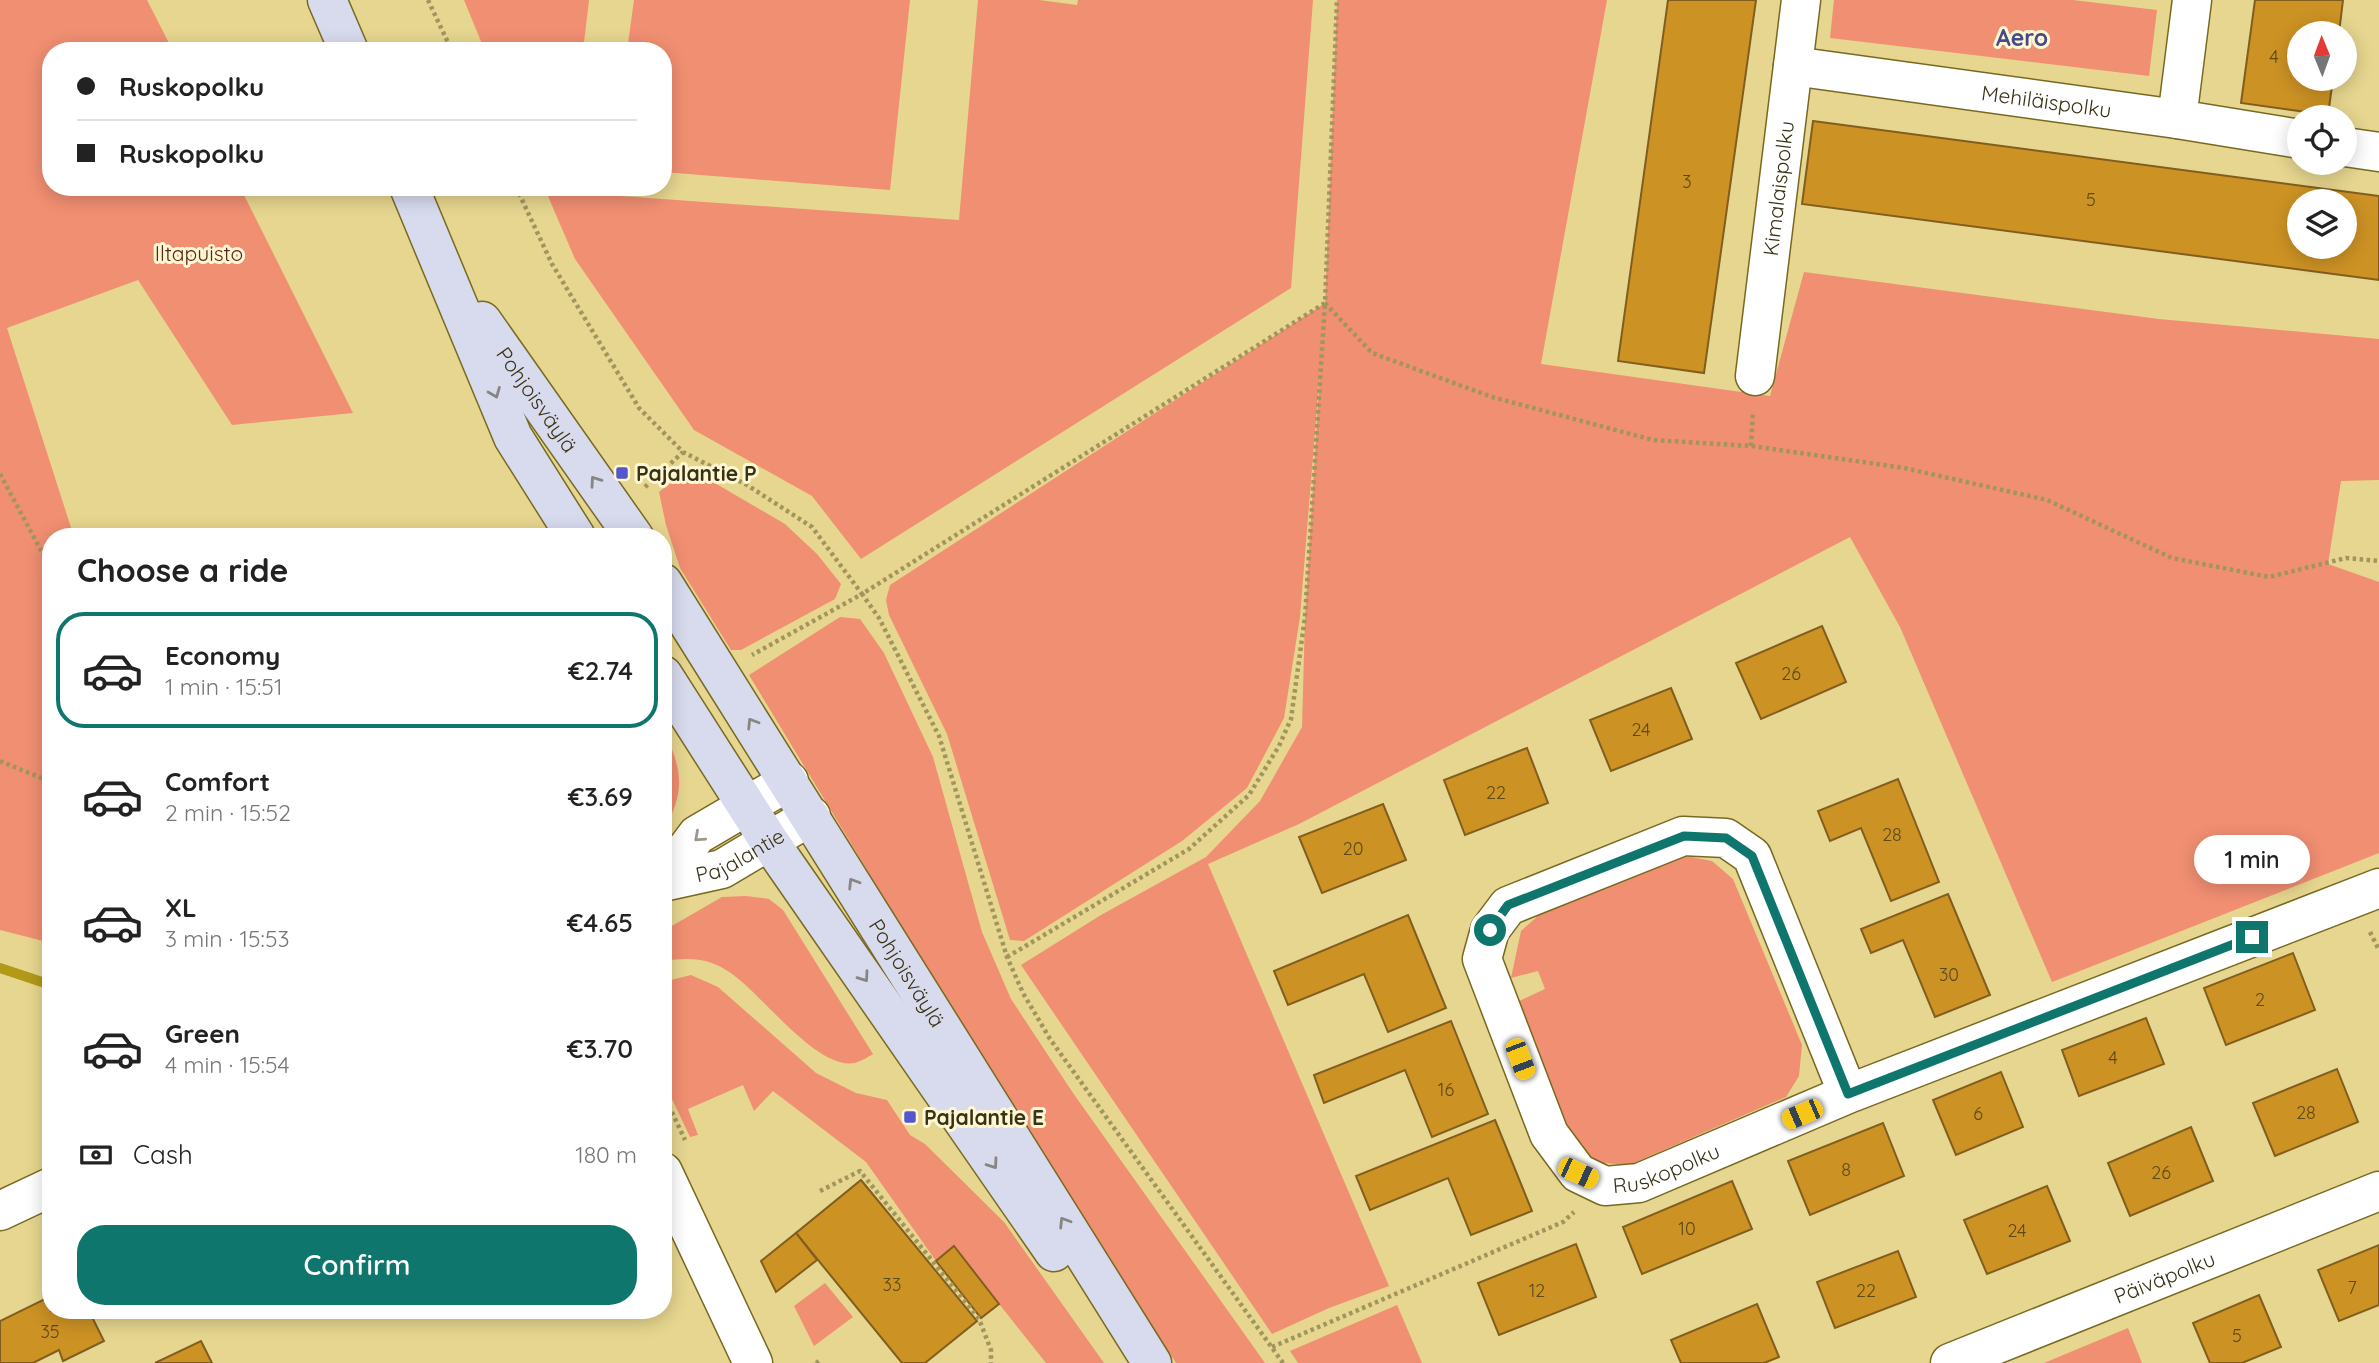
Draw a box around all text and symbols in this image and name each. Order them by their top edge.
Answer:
north arrow [2287,21,2357,91]
map controls [2287,21,2357,259]
district label: Aero [1996,23,2048,52]
house number: 4 [2269,45,2279,68]
text: Ruskopolku [119,70,264,103]
street label: Mehiläispolku [1980,79,2113,123]
button: locate [2287,105,2357,175]
street label: Kimalaispolku [1757,119,1799,257]
text: Ruskopolku [119,137,264,170]
house number: 3 [1682,170,1692,193]
house number: 5 [2086,188,2096,211]
button: layers [2287,189,2357,259]
park label: Iltapuisto [155,240,243,266]
street label: Pohjoisväylä [491,342,583,457]
one-way arrow [487,386,501,398]
place label: Pajalantie P [636,460,757,486]
marker: Pajalantie P [614,465,630,481]
one-way arrow [591,476,603,489]
text: Choose a ride [77,550,289,590]
icon: car [81,639,144,702]
text: Economy [165,639,280,672]
text: €2.74 [568,654,633,687]
house number: 26 [1781,662,1801,685]
text: 1 min · 15:51 [165,672,282,701]
one-way arrow [748,718,761,731]
house number: 24 [1631,718,1651,741]
icon: car [81,765,144,828]
text: Comfort [165,765,270,798]
text: €3.69 [568,780,633,813]
house number: 22 [1486,781,1506,804]
text: 2 min · 15:52 [165,798,291,827]
street label: Pajalantie [693,822,789,887]
house number: 28 [1882,823,1902,846]
one-way arrow [694,829,707,841]
callout: 1 min [2194,836,2310,884]
house number: 20 [1343,837,1363,860]
text: 1 min [2224,845,2280,874]
one-way arrow [848,878,861,891]
icon: car [81,891,144,954]
text: XL [165,891,197,924]
text: €4.65 [567,906,633,939]
street label: Pohjoisväylä [864,914,951,1032]
route start [1474,914,1506,946]
route end [2236,921,2268,953]
text: 3 min · 15:53 [165,924,290,953]
house number: 30 [1939,963,1959,986]
one-way arrow [856,969,868,982]
house number: 2 [2255,988,2265,1011]
icon: car [81,1017,144,1080]
text: Green [165,1017,240,1050]
text: €3.70 [567,1032,633,1065]
car [1503,1036,1538,1082]
house number: 4 [2108,1046,2118,1069]
text: 4 min · 15:54 [165,1050,290,1079]
house number: 16 [1438,1078,1454,1101]
car [1779,1096,1826,1132]
house number: 28 [2296,1101,2316,1124]
house number: 6 [1973,1102,1983,1125]
place label: Pajalantie E [924,1104,1044,1130]
marker: Pajalantie E [902,1109,918,1125]
icon: cash [77,1136,115,1174]
street label: Ruskopolku [1612,1137,1723,1198]
text: Cash [133,1138,193,1171]
text: 180 m [575,1140,637,1169]
car [1555,1155,1602,1191]
one-way arrow [985,1156,997,1169]
house number: 8 [1841,1158,1851,1181]
house number: 26 [2151,1161,2171,1184]
one-way arrow [1059,1216,1072,1229]
house number: 10 [1678,1217,1696,1240]
house number: 24 [2007,1219,2027,1242]
button: Confirm [77,1225,637,1305]
street label: Päiväpolku [2110,1245,2219,1309]
house number: 33 [883,1273,901,1296]
house number: 7 [2347,1276,2357,1299]
house number: 12 [1529,1279,1545,1302]
house number: 22 [1856,1279,1876,1302]
house number: 35 [40,1320,60,1343]
house number: 5 [2232,1324,2242,1347]

